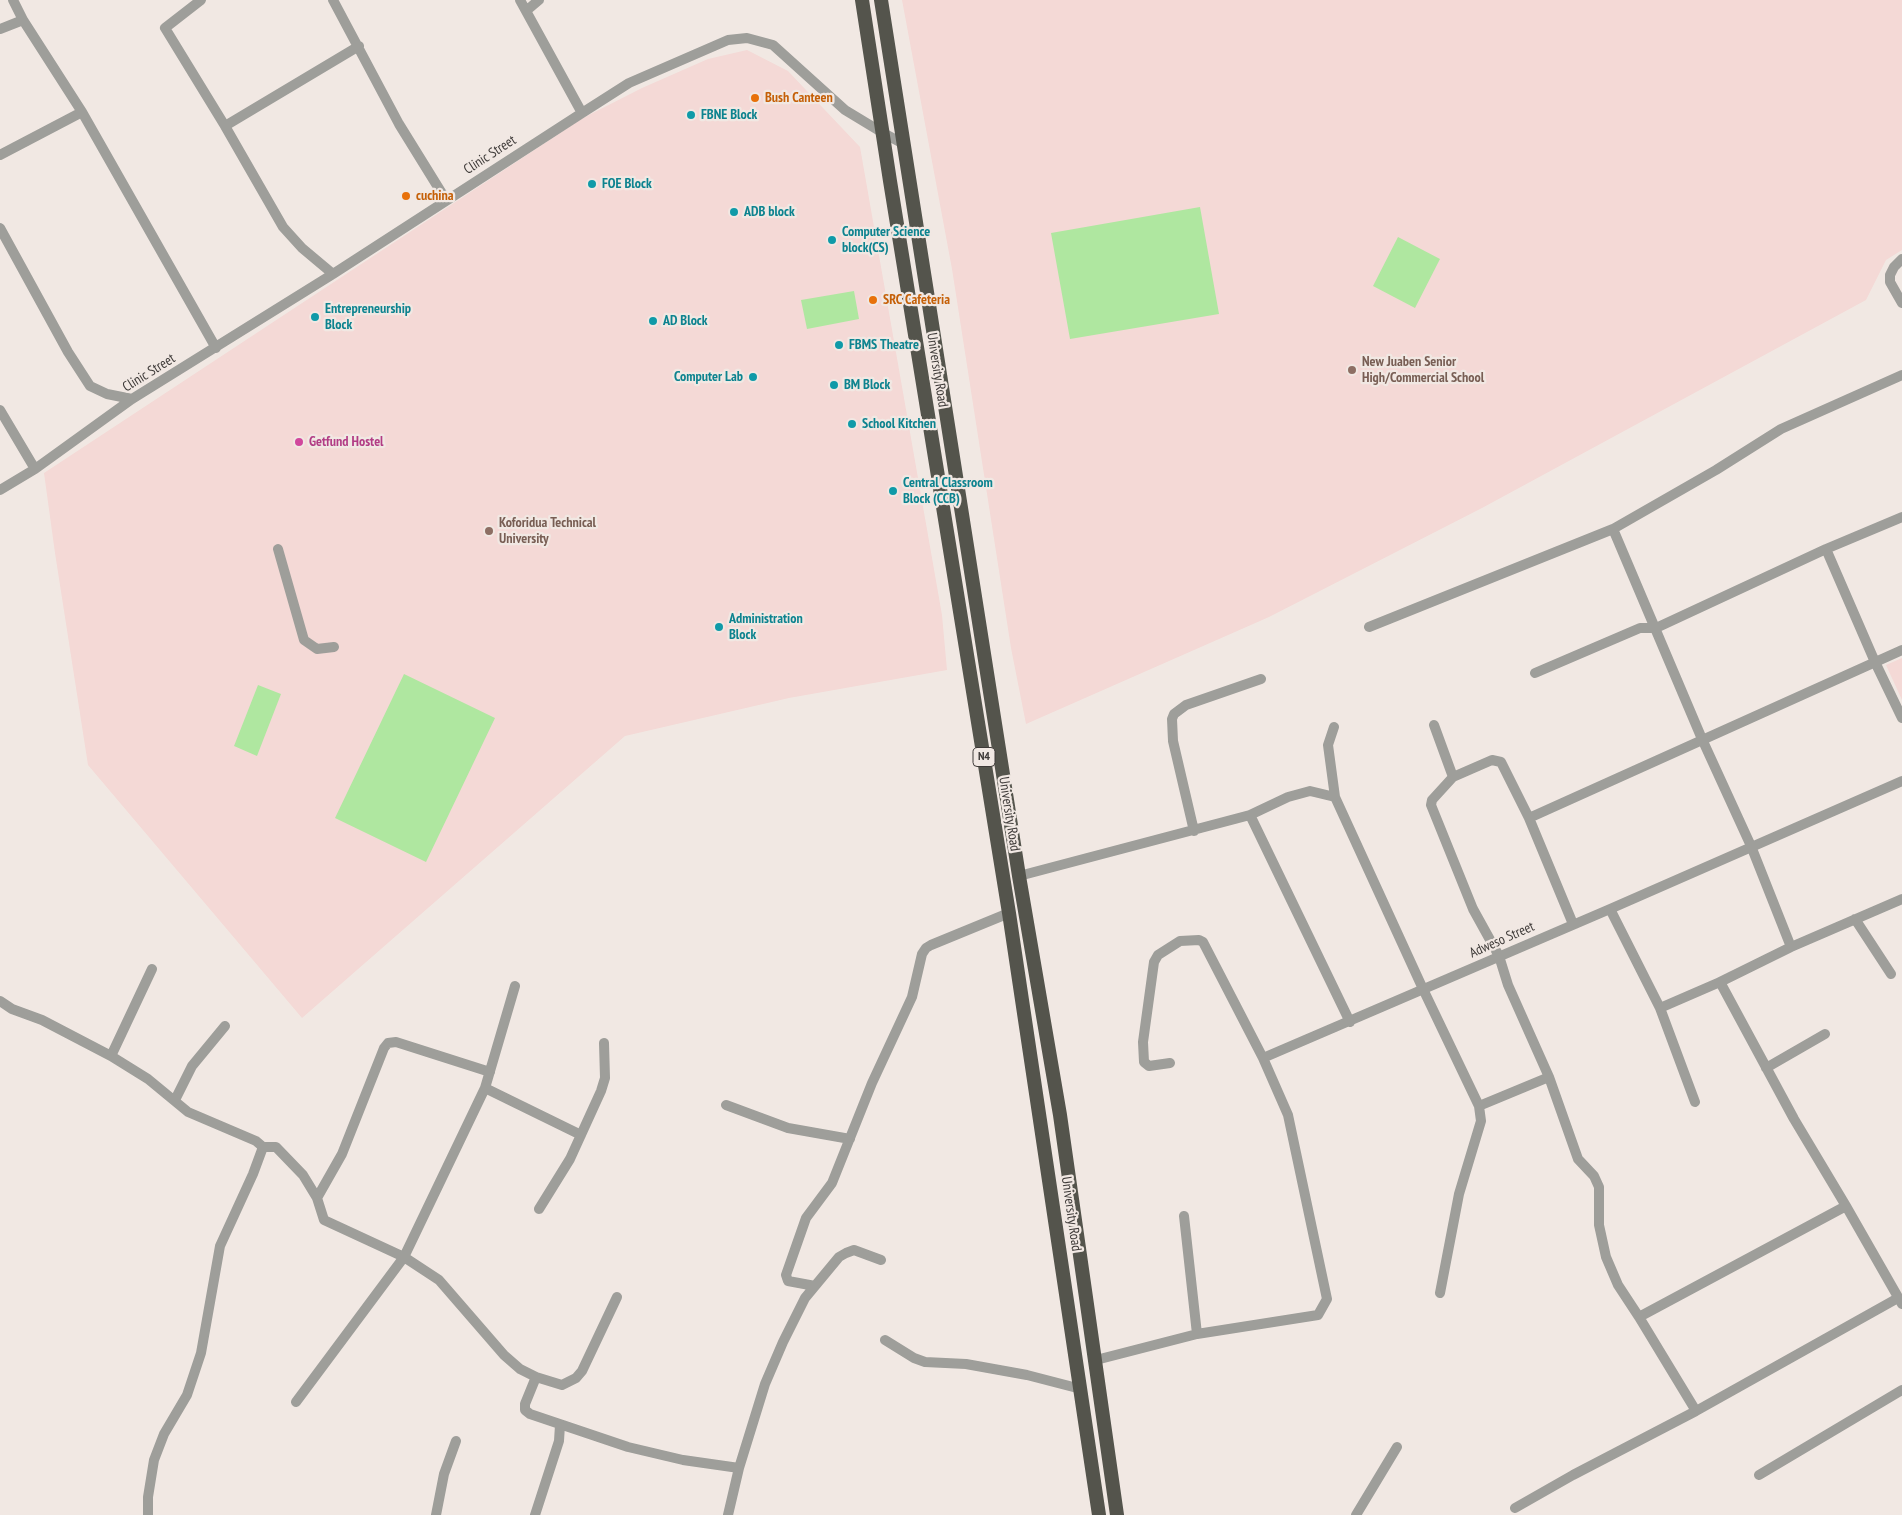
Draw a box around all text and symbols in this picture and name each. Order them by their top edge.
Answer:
place label: Bush Canteen [765,90,833,106]
marker: Bush Canteen [749,92,761,104]
place label: FBNE Block [701,107,757,123]
marker: FBNE Block [685,109,697,121]
street label: Clinic Street [461,132,519,178]
place label: FOE Block [602,176,652,192]
marker: FOE Block [586,178,598,190]
place label: cuchina [416,188,454,204]
marker: cuchina [400,190,412,202]
place label: ADB block [744,204,795,220]
marker: ADB block [728,206,740,218]
place label: Computer Science block(CS) [842,224,930,256]
marker: Computer Science block(CS) [826,234,838,246]
place label: SRC Cafeteria [883,292,950,308]
marker: SRC Cafeteria [867,294,879,306]
place label: Entrepreneurship Block [325,301,411,334]
marker: Entrepreneurship Block [309,311,321,323]
place label: AD Block [663,313,708,329]
marker: AD Block [647,315,659,327]
street label: University Road [923,332,951,408]
place label: FBMS Theatre [849,337,919,353]
marker: FBMS Theatre [833,339,845,351]
street label: Clinic Street [120,350,178,396]
place label: New Juaben Senior High/Commercial School [1362,354,1484,387]
marker: New Juaben Senior High/Commercial School [1346,364,1358,376]
place label: Computer Lab [674,369,743,385]
marker: Computer Lab [747,371,759,383]
place label: BM Block [844,377,890,393]
marker: BM Block [828,379,840,391]
place label: School Kitchen [862,416,936,432]
marker: School Kitchen [846,418,858,430]
place label: Getfund Hostel [309,434,384,450]
marker: Getfund Hostel [293,436,305,448]
place label: Central Classroom Block (CCB) [903,475,993,508]
marker: Central Classroom Block (CCB) [887,485,899,497]
place label: Koforidua Technical University [499,515,596,548]
marker: Koforidua Technical University [483,525,495,537]
place label: Administration Block [729,611,803,644]
marker: Administration Block [713,621,725,633]
road number: N4 [973,748,995,766]
street label: University Road [995,776,1023,852]
street label: Adweso Street [1467,918,1537,962]
street label: University Road [1057,1176,1085,1252]

